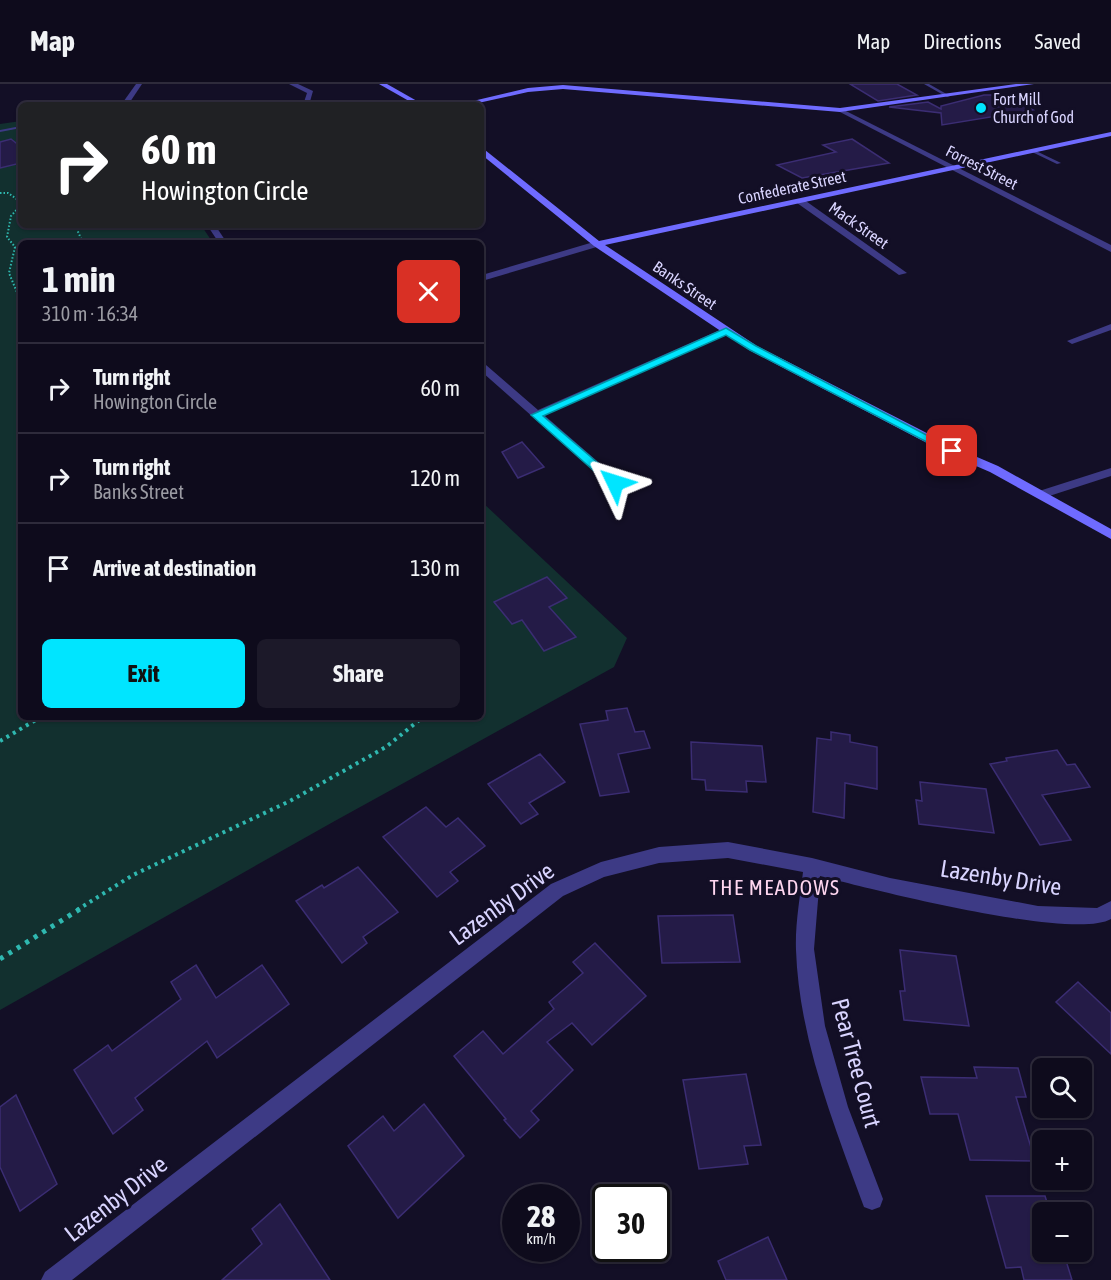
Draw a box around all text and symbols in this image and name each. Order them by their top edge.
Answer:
text: Map [30,25,75,57]
text: Map [856,29,890,53]
text: Directions [923,29,1002,53]
text: Saved [1035,29,1081,53]
place label: Fort Mill Church of God [993,90,1074,126]
marker: Fort Mill Church of God [974,101,988,115]
text: 60 m [141,125,216,173]
icon: right [42,126,120,204]
street label: Forrest Street [943,141,1021,193]
street label: Confederate Street [736,167,848,207]
text: Howington Circle [141,175,309,206]
street label: Mack Street [826,198,893,252]
street label: Banks Street [650,257,721,313]
text: 1 min [42,258,116,300]
button: close [397,260,460,323]
text: 310 m · 16:34 [42,302,138,325]
text: Turn right [93,364,170,390]
icon: right [42,372,75,405]
text: 60 m [420,375,460,401]
text: Howington Circle [93,390,217,413]
pin [926,425,977,476]
icon: arrive [935,434,968,467]
position arrow [583,451,647,515]
text: Turn right [93,454,170,480]
icon: right [42,462,75,495]
text: 120 m [410,465,460,491]
text: Banks Street [93,480,184,503]
icon: arrive [42,552,75,585]
text: Arrive at destination [93,555,256,581]
text: 130 m [410,555,460,581]
button: Exit [42,639,245,708]
button: Share [257,639,460,708]
street label: Lazenby Drive [939,855,1064,900]
street label: Lazenby Drive [444,857,559,950]
district label: THE MEADOWS [710,875,840,899]
street label: Pear Tree Court [826,995,887,1130]
map controls [1032,1058,1092,1262]
button: search [1032,1058,1092,1118]
button: + [1032,1130,1092,1190]
street label: Lazenby Drive [59,1150,172,1247]
speed limit sign: 30 [592,1184,670,1262]
text: 28 [527,1199,555,1233]
button: − [1032,1202,1092,1262]
text: km/h [526,1230,556,1247]

